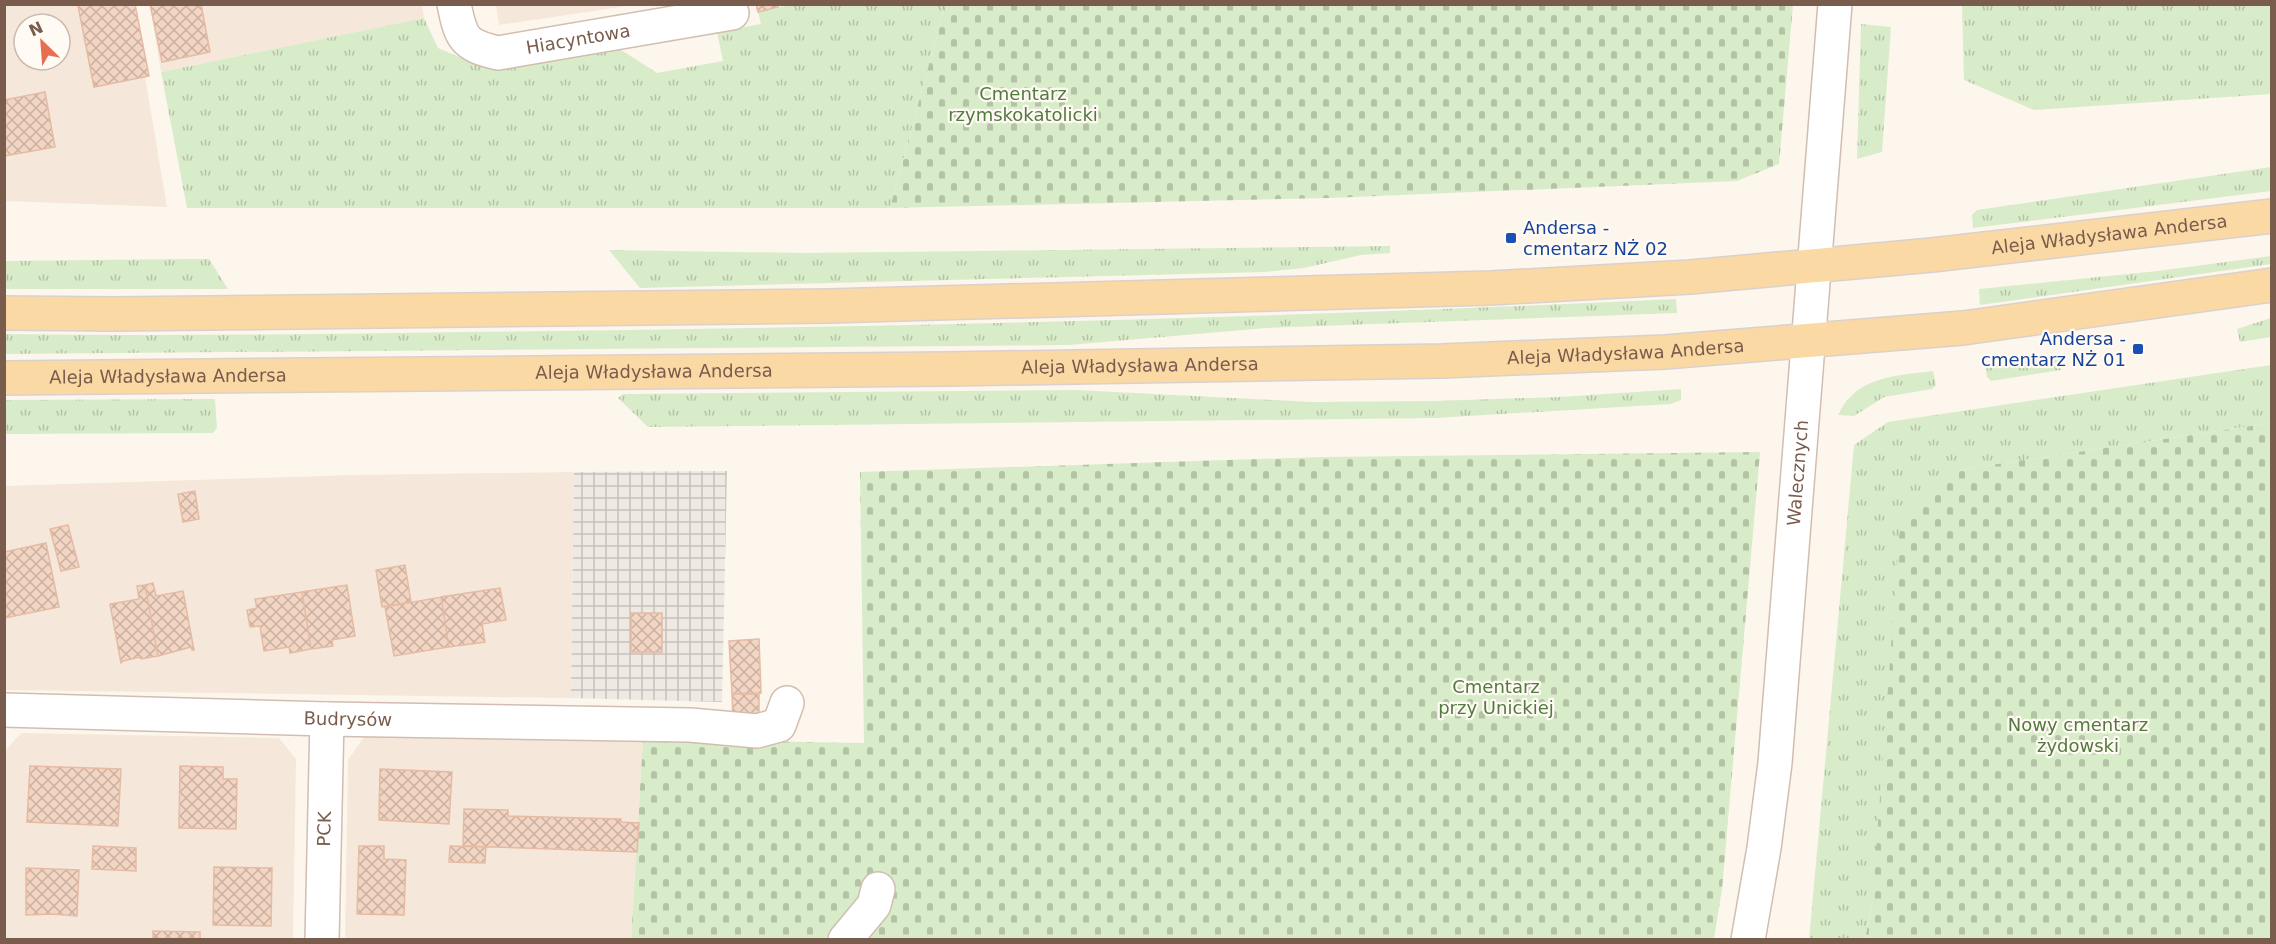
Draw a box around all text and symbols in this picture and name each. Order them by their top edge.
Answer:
north arrow [12,12,72,72]
text: N [26,17,46,40]
street label: Hiacyntowa [524,20,632,58]
park label: Cmentarz rzymskokatolicki [948,83,1098,125]
street label: Aleja Władysława Andersa [1990,210,2228,258]
place label: Andersa - cmentarz NŻ 02 [1523,217,1668,259]
marker: Andersa - cmentarz NŻ 02 [1504,231,1518,245]
place label: Andersa - cmentarz NŻ 01 [1981,328,2126,370]
street label: Aleja Władysława Andersa [1507,335,1745,368]
marker: Andersa - cmentarz NŻ 01 [2131,342,2145,356]
street label: Aleja Władysława Andersa [1021,353,1259,378]
street label: Aleja Władysława Andersa [535,360,773,383]
street label: Aleja Władysława Andersa [49,364,287,388]
street label: Walecznych [1783,419,1812,527]
park label: Cmentarz przy Unickiej [1438,676,1554,718]
street label: Budrysów [303,707,392,730]
park label: Nowy cmentarz żydowski [2008,714,2148,756]
street label: PCK [313,810,335,847]

